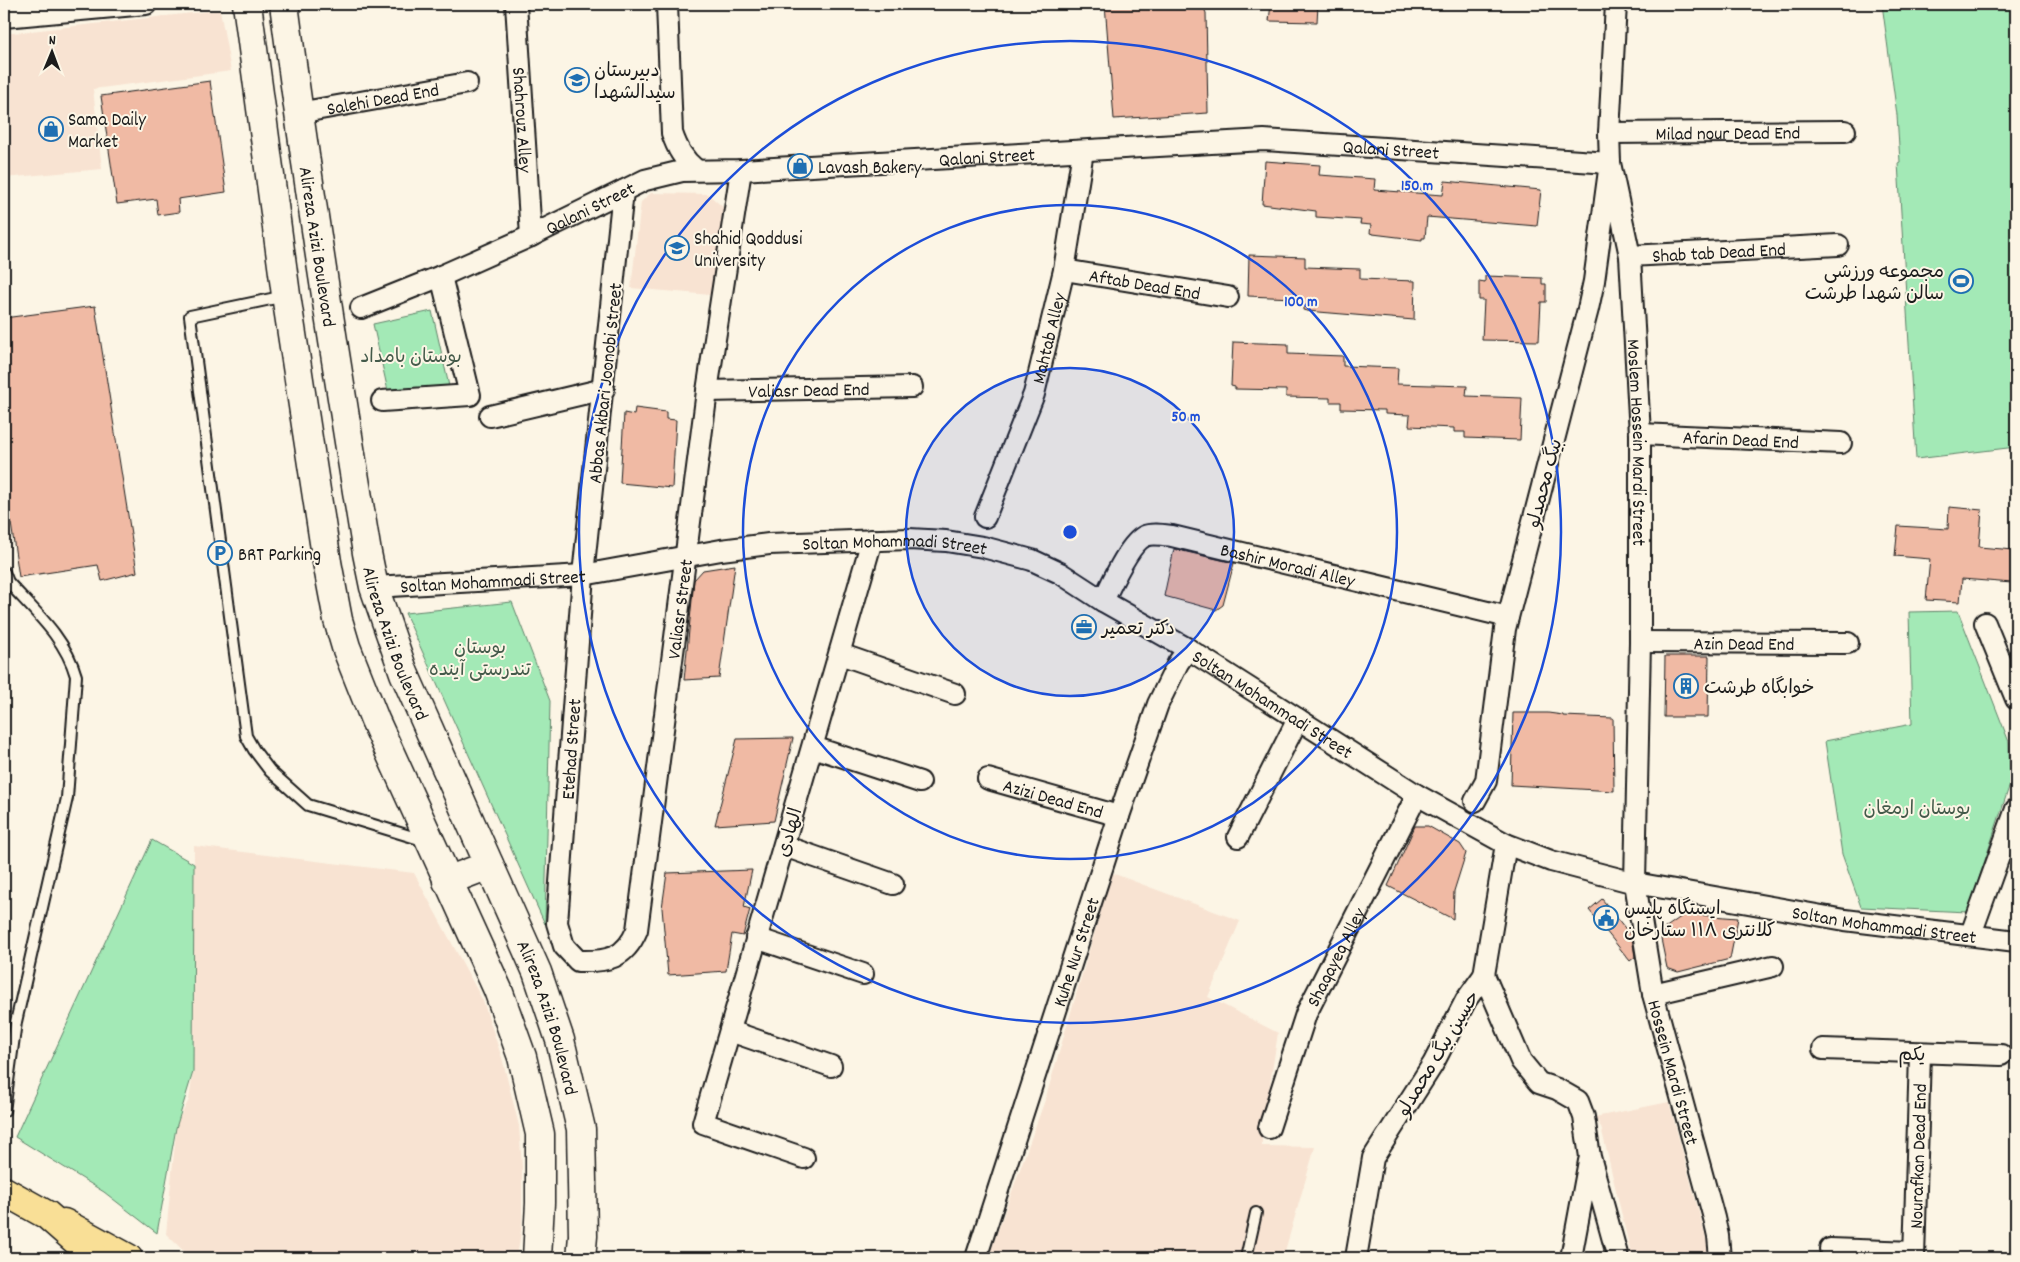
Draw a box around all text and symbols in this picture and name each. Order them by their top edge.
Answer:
north arrow [28,28,78,78]
text: N [49,31,56,51]
place label: دبيرستان سیدالشهدا [594,59,676,108]
street label: Shahrouz Alley [503,66,537,174]
school or university icon: دبيرستان سیدالشهدا [564,67,590,93]
street label: Salehi Dead End [325,78,442,125]
place label: Sama Daily Market [68,108,146,157]
shop icon: Sama Daily Market [38,116,64,142]
street label: Milad nour Dead End [1655,121,1801,150]
street label: Qalani Street [1342,135,1440,169]
street label: Qalani Street [938,143,1036,176]
shop icon: Lavash Bakery [787,153,813,179]
place label: Lavash Bakery [818,156,922,183]
street label: Alireza Azizi Boulevard [290,165,341,329]
text: 150 m [1401,176,1433,198]
street label: Qalani Street [542,177,640,244]
place label: Shahid Qoddusi University [694,227,803,276]
school or university icon: Shahid Qoddusi University [664,235,690,261]
street label: Shab tab Dead End [1652,238,1787,272]
place label: مجموعه ورزشی سالن شهدا طرشت [1805,260,1944,309]
street label: Aftab Dead End [1087,264,1202,309]
sports icon: مجموعه ورزشی سالن شهدا طرشت [1948,268,1974,294]
street label: Abbas Akbari Joonobi Street [584,282,631,485]
street label: Mahtab Alley [1027,290,1075,387]
text: 100 m [1284,292,1318,314]
street label: Moslem Hossein Mardi Street [1618,338,1650,546]
park label: بوستان بامداد [360,345,462,372]
street label: Valiasr Dead End [748,378,870,407]
text: 50 m [1172,407,1200,429]
street label: Afarin Dead End [1682,426,1799,458]
street label: بیگ محمدلو [1521,436,1571,533]
centre of rings [1061,523,1079,541]
street label: Soltan Mohammadi Street [802,529,990,565]
street label: Bashir Moradi Alley [1217,538,1357,597]
parking icon: BRT Parking [207,540,233,566]
place label: BRT Parking [238,543,321,570]
street label: Valiasr Street [662,558,702,661]
street label: Alireza Azizi Boulevard [353,564,433,726]
street label: Soltan Mohammadi Street [400,565,587,602]
office icon: دکتر تعمیر [1071,614,1097,640]
place label: دکتر تعمیر [1100,617,1175,644]
street label: Azin Dead End [1693,632,1795,660]
park label: بوستان تندرستی آینده [429,636,531,685]
street label: Soltan Mohammadi Street [1186,645,1357,768]
building icon: خوابگاه طرشت [1673,673,1699,699]
place label: خوابگاه طرشت [1704,676,1814,703]
street label: Etehad Street [557,698,590,801]
street label: Azizi Dead End [999,774,1106,828]
park label: بوستان ارمغان [1864,797,1970,824]
street label: الهادی [771,805,811,861]
street label: Kuhe Nur Street [1048,894,1109,1011]
place label: ایستگاه پلیس کلانتری ۱۱۸ ستارخان [1624,897,1775,946]
street label: Soltan Mohammadi Street [1790,901,1978,953]
street label: Shaqayeq Alley [1302,904,1375,1013]
public building icon: ایستگاه پلیس کلانتری ۱۱۸ ستارخان [1593,905,1619,931]
street label: Alireza Azizi Boulevard [508,937,583,1098]
street label: حسین بیگ محمدلو [1391,987,1488,1124]
street label: Hossein Mardi Street [1638,997,1704,1149]
street label: یکم [1898,1043,1926,1070]
street label: Nourafkan Dead End [1905,1083,1936,1229]

